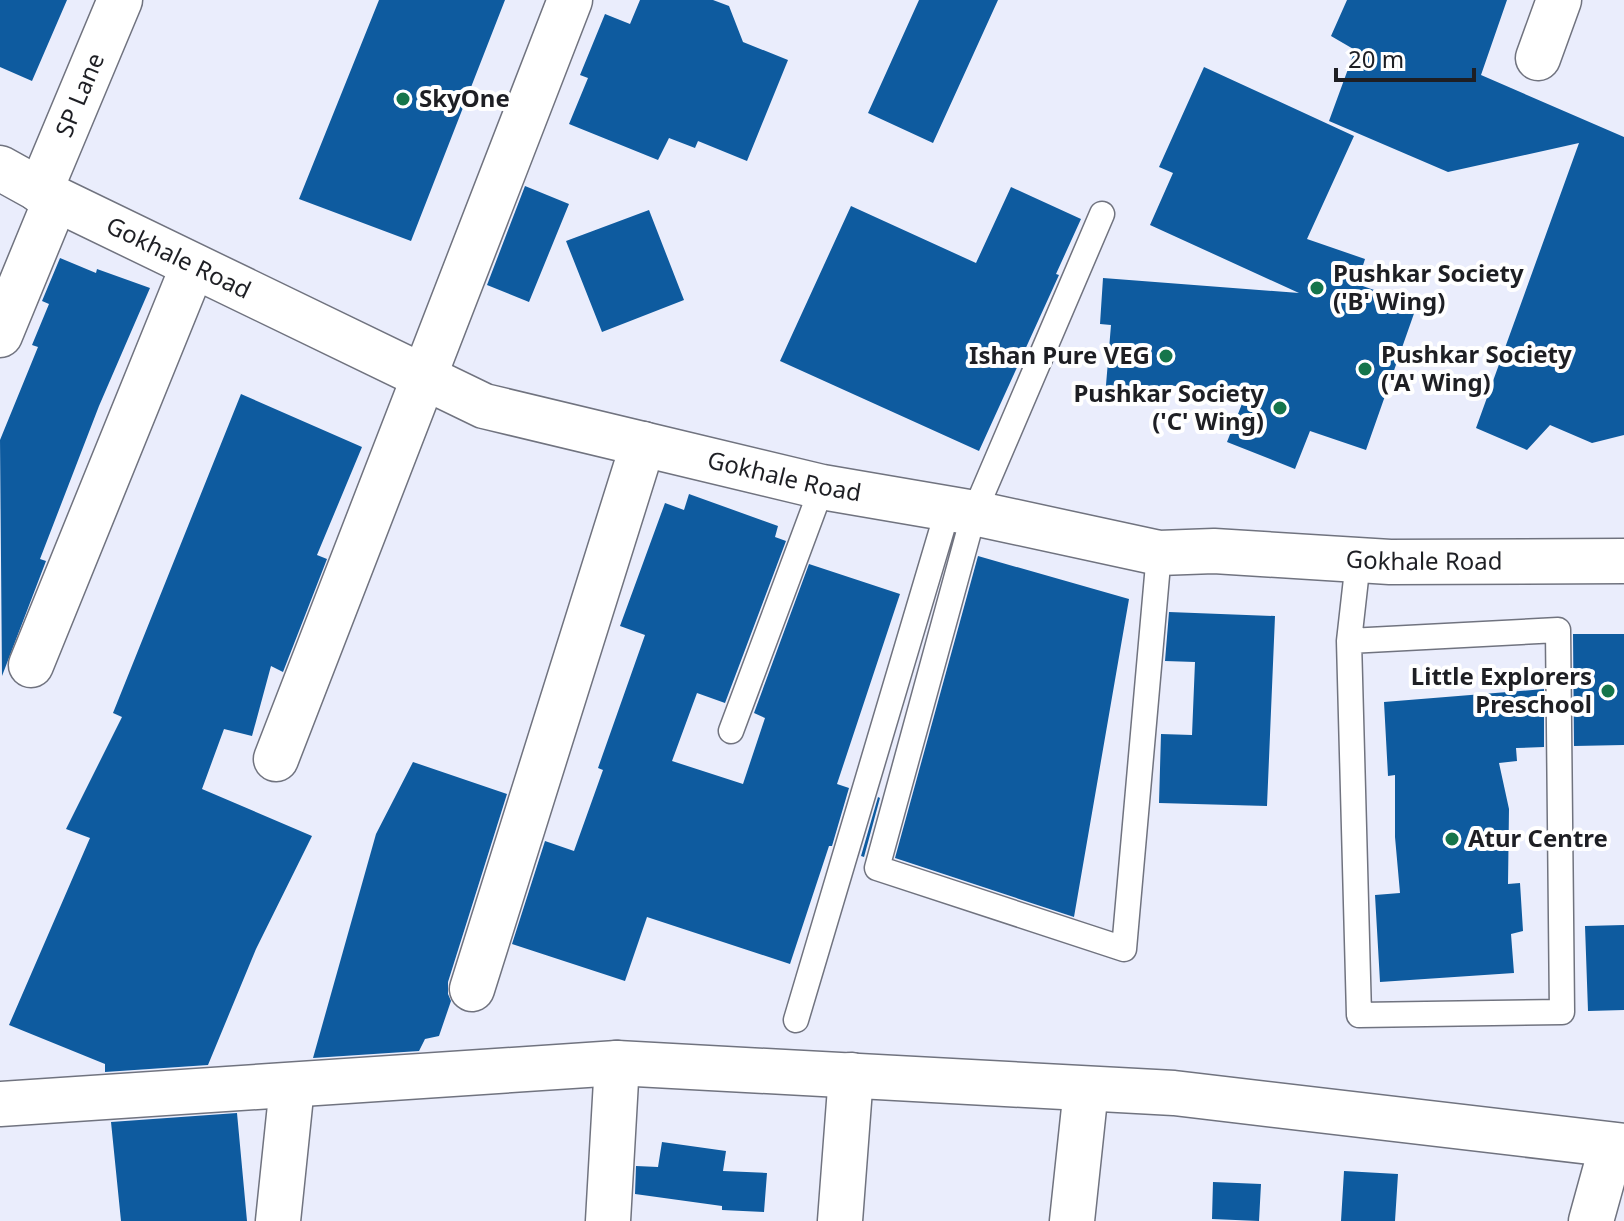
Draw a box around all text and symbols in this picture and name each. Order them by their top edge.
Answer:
scale bar [1336,32,1474,82]
text: 20 m [1348,42,1404,75]
street label: SP Lane [46,47,111,142]
place label: SkyOne [419,81,510,114]
marker: SkyOne [394,90,412,108]
street label: Gokhale Road [101,208,257,306]
place label: Pushkar Society ('B' Wing) [1333,256,1524,317]
marker: Pushkar Society ('B' Wing) [1308,279,1326,297]
place label: Pushkar Society ('A' Wing) [1381,337,1572,398]
place label: Ishan Pure VEG [969,338,1150,371]
marker: Ishan Pure VEG [1157,347,1175,365]
marker: Pushkar Society ('A' Wing) [1356,360,1374,378]
place label: Pushkar Society ('C' Wing) [1073,376,1264,437]
marker: Pushkar Society ('C' Wing) [1271,399,1289,417]
street label: Gokhale Road [704,442,864,508]
street label: Gokhale Road [1345,541,1503,577]
place label: Little Explorers Preschool [1411,659,1592,720]
marker: Little Explorers Preschool [1599,682,1617,700]
place label: Atur Centre [1468,821,1608,854]
marker: Atur Centre [1443,830,1461,848]

